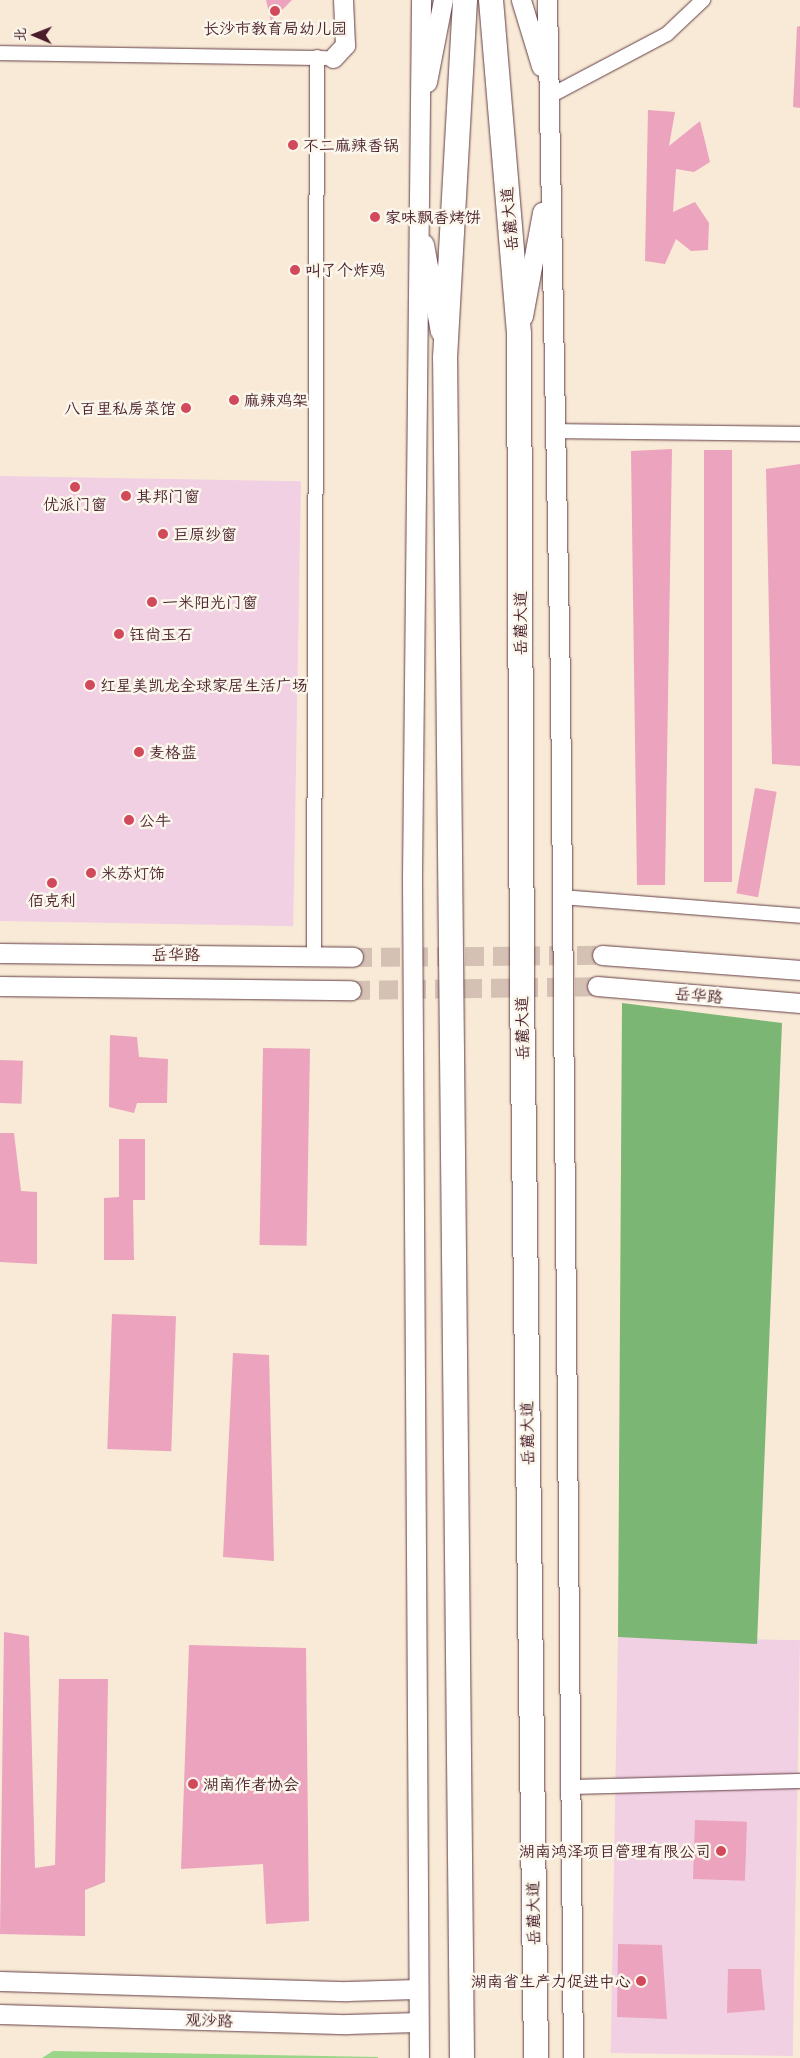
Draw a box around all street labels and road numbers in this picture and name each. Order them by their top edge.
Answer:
street label: 岳麓大道 [497,186,521,252]
street label: 岳麓大道 [510,591,530,655]
street label: 岳华路 [152,944,200,964]
street label: 岳华路 [674,983,724,1007]
street label: 岳麓大道 [512,996,532,1060]
street label: 岳麓大道 [517,1401,537,1465]
street label: 岳麓大道 [523,1881,543,1945]
street label: 观沙路 [185,2010,233,2030]

